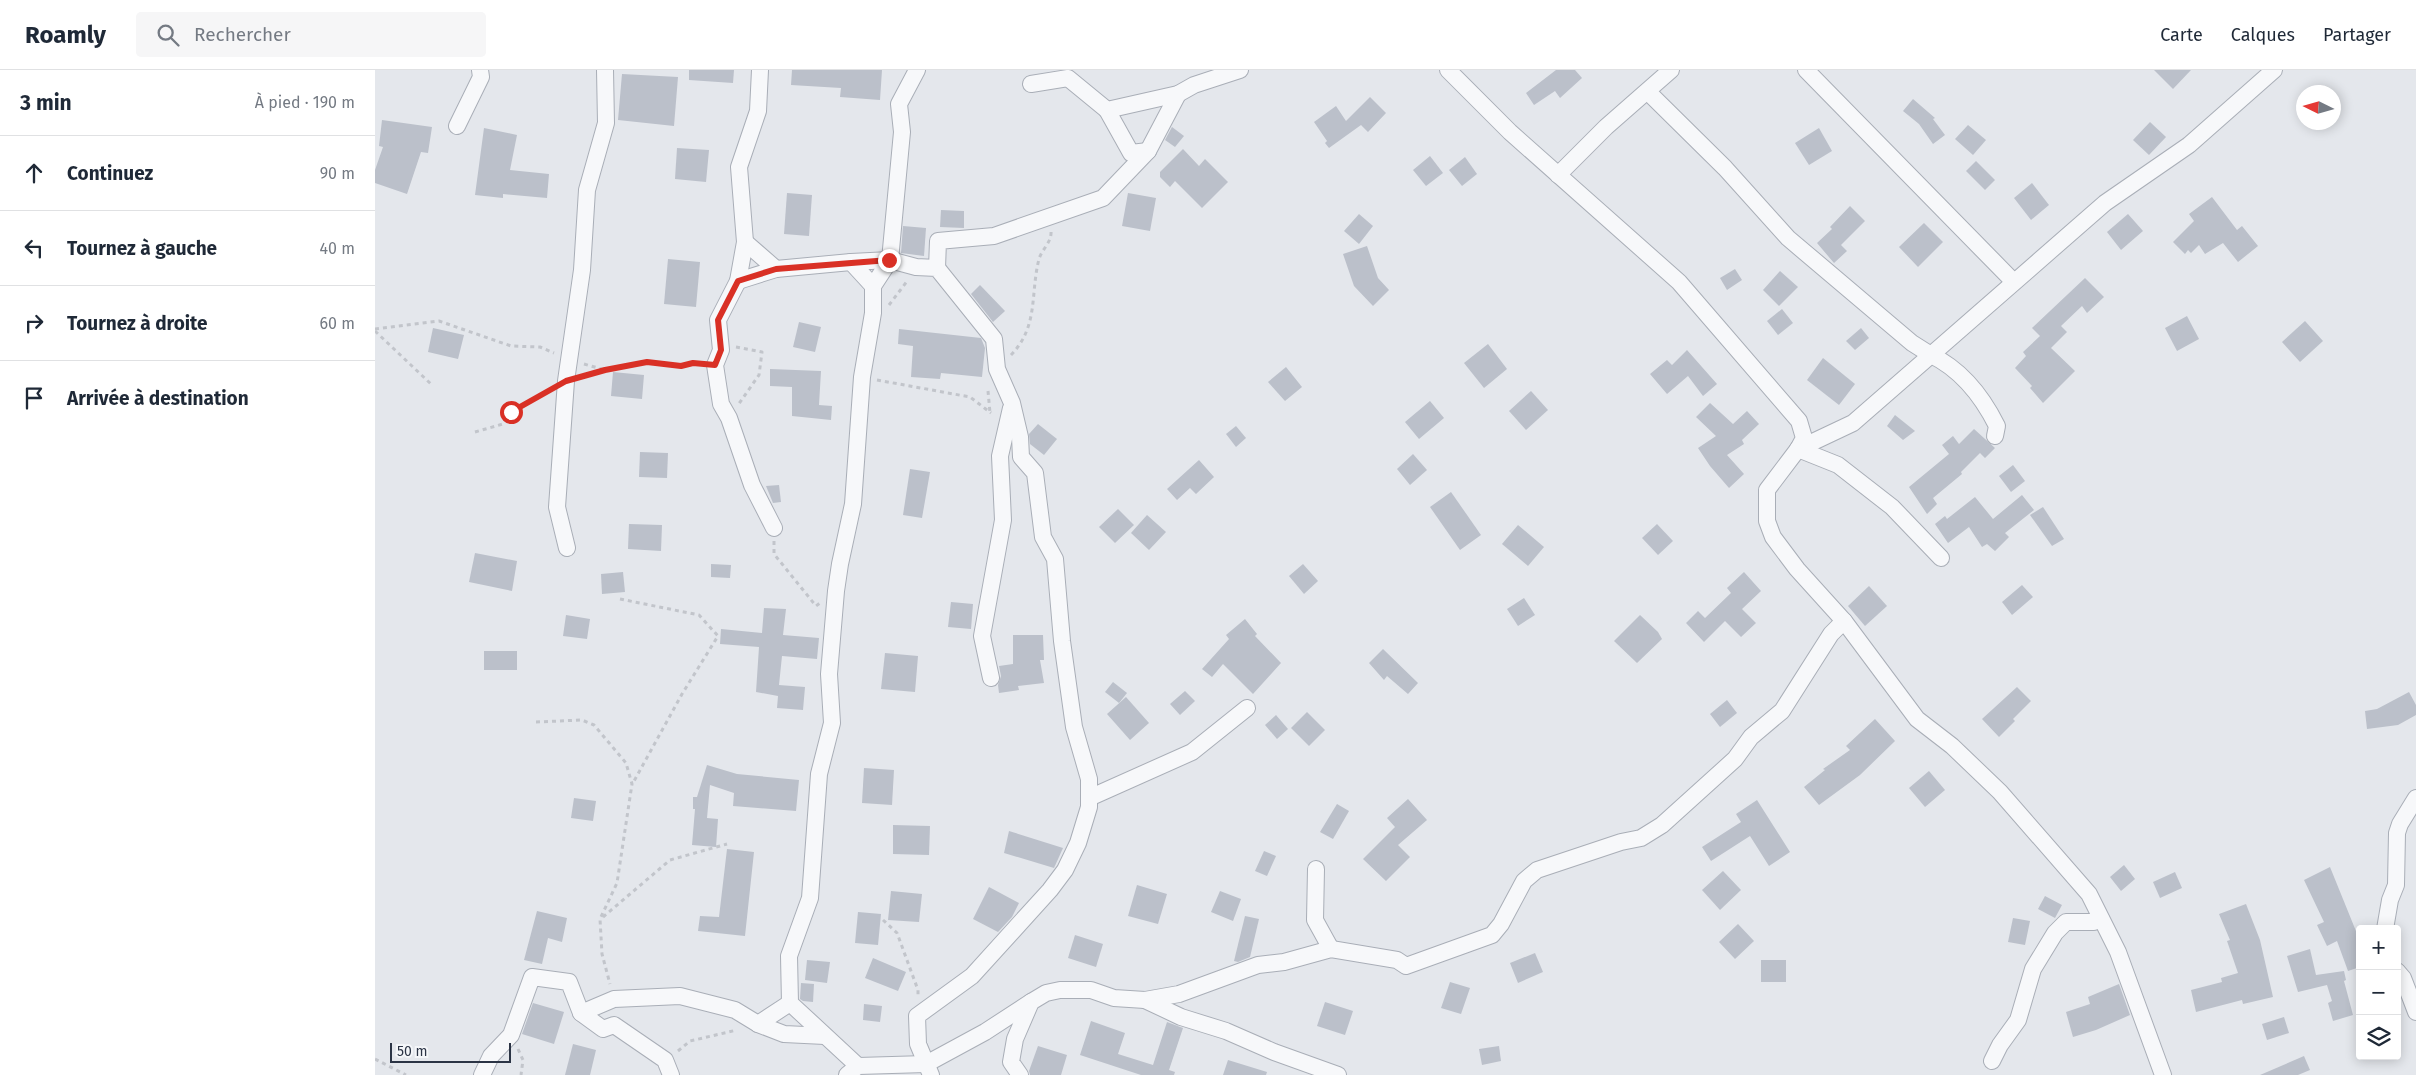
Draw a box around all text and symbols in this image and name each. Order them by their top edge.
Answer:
search box [136,12,486,57]
text: Roamly [25,21,106,49]
icon: search [154,21,182,49]
text: Rechercher [194,23,291,46]
text: Carte [2160,24,2203,46]
text: Calques [2231,24,2295,46]
text: Partager [2323,24,2391,46]
north arrow [2296,85,2341,130]
text: 3 min [20,90,72,116]
text: À pied · 190 m [255,93,355,112]
icon: ahead [20,159,48,187]
text: Continuez [67,162,153,185]
text: 90 m [320,164,355,183]
icon: left [20,234,48,262]
text: Tournez à gauche [67,237,217,260]
text: 40 m [320,239,355,258]
route end [878,249,901,272]
icon: right [20,309,48,337]
text: Tournez à droite [67,312,208,335]
text: 60 m [320,314,355,333]
icon: arrive [20,384,48,412]
text: Arrivée à destination [67,387,249,410]
route start [500,401,523,424]
map controls [2356,925,2401,1060]
button: + [2356,925,2401,970]
button: − [2356,970,2401,1015]
button: layers [2356,1015,2401,1060]
scale bar [390,1040,511,1063]
text: 50 m [397,1043,428,1060]

